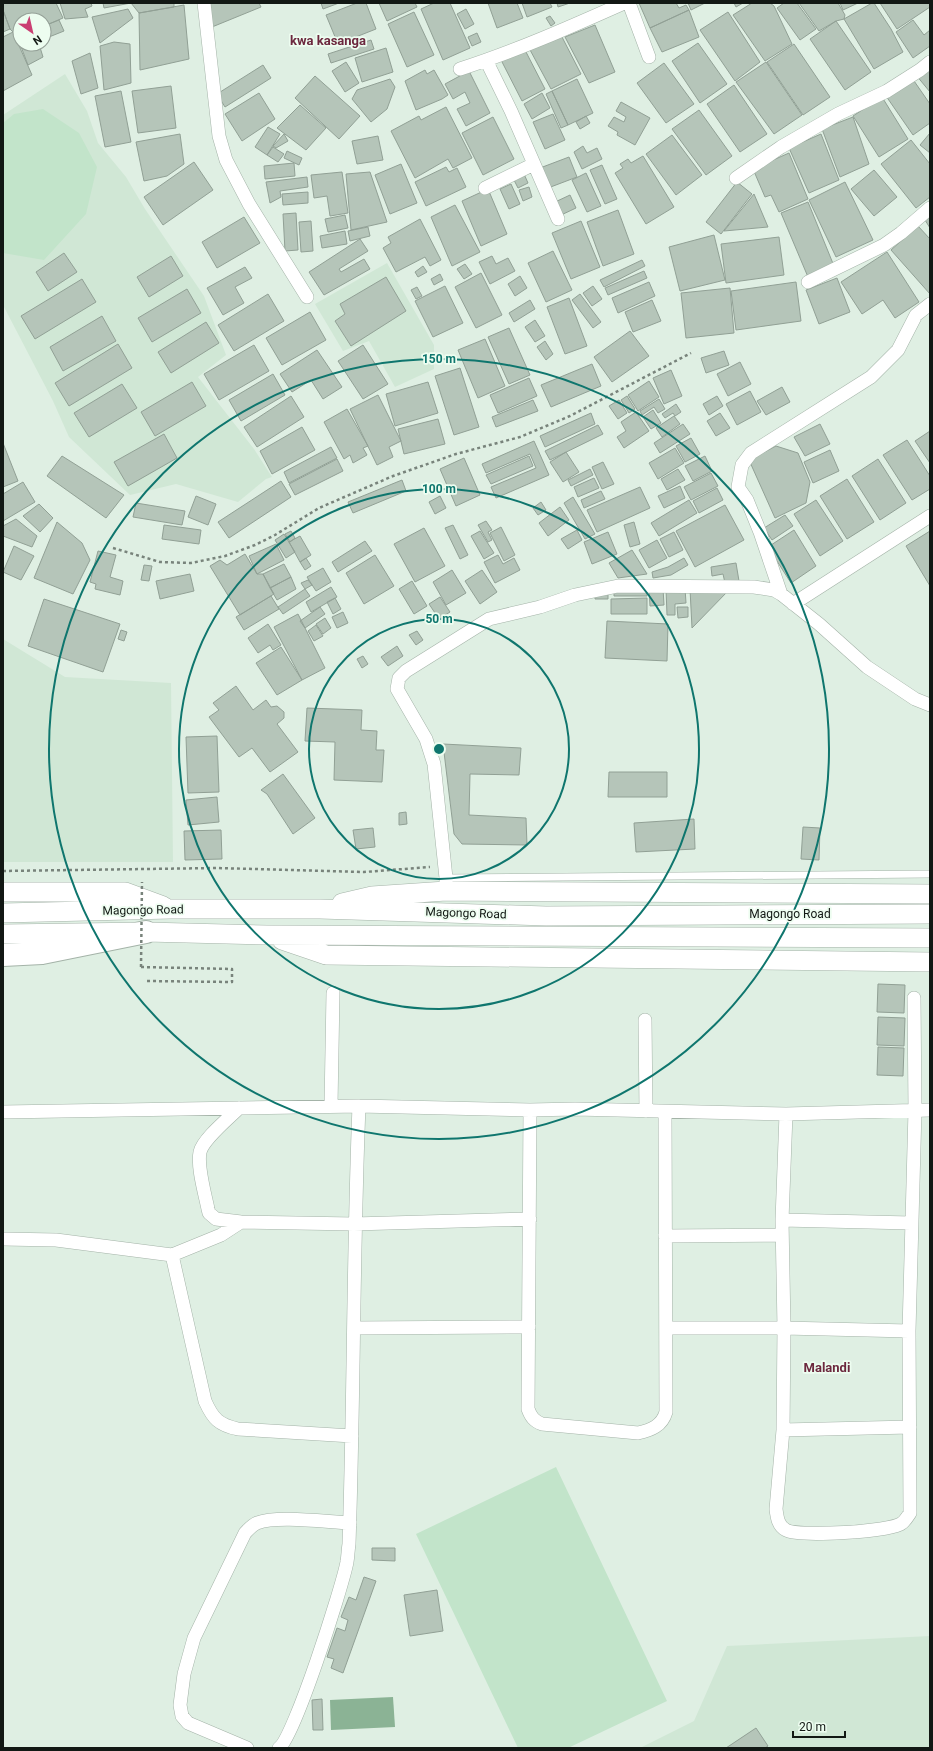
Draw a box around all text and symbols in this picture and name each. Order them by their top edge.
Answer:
north arrow [12,12,52,52]
text: N [30,32,44,48]
district label: kwa kasanga [290,33,366,48]
text: 150 m [422,352,456,366]
text: 100 m [422,482,456,496]
text: 50 m [425,612,453,626]
centre of rings [432,742,446,756]
street label: Magongo Road [102,902,184,918]
street label: Magongo Road [425,905,507,921]
street label: Magongo Road [749,907,831,921]
district label: Malandi [804,1360,850,1375]
scale bar [793,1713,845,1739]
text: 20 m [799,1720,826,1734]

